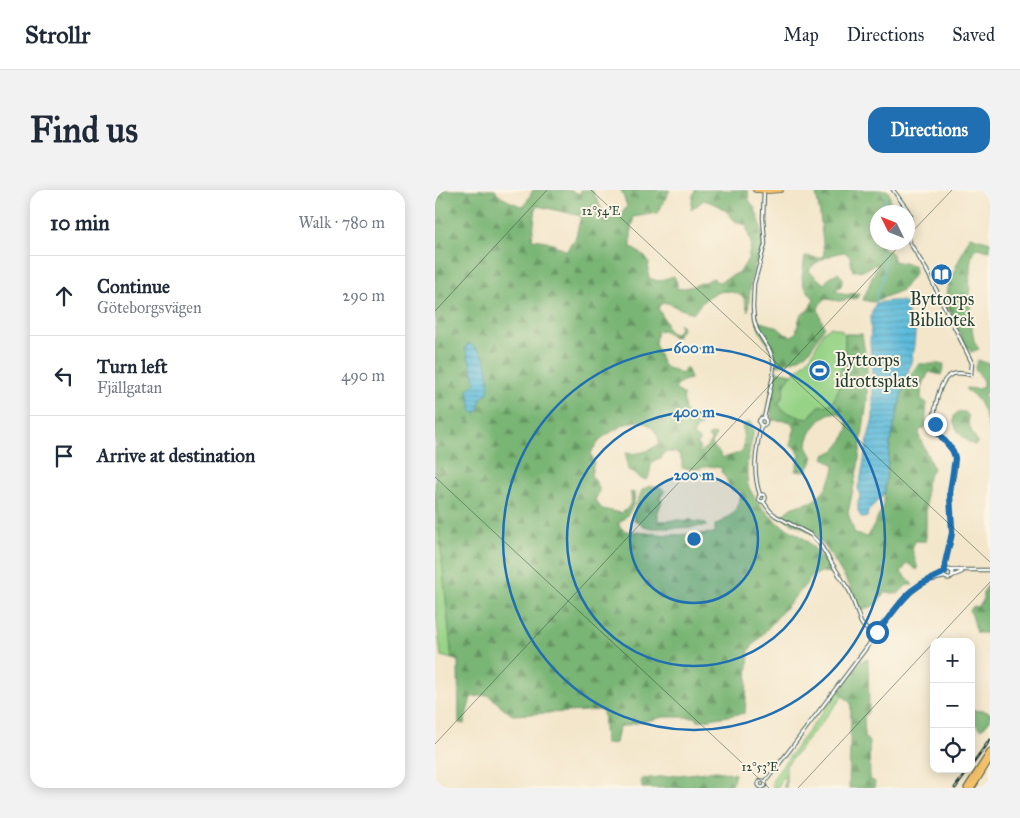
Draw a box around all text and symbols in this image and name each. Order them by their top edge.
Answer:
text: Strollr [25,20,90,50]
text: Map [783,24,819,46]
text: Directions [847,24,924,46]
text: Saved [952,24,995,46]
button: Directions [868,107,990,153]
text: Find us [30,109,138,152]
text: 12°54'E [582,204,621,218]
north arrow [870,205,915,250]
text: 10 min [50,210,110,236]
text: Walk · 780 m [298,213,385,232]
library icon: Byttorps Bibliotek [930,262,954,286]
text: Continue [97,275,170,298]
icon: ahead [50,282,78,310]
text: 290 m [342,286,385,305]
place label: Byttorps Bibliotek [909,288,976,331]
text: Göteborgsvägen [97,298,202,317]
text: 600 m [674,339,715,357]
place label: Byttorps idrottsplats [835,349,918,392]
text: Turn left [97,355,167,378]
sports icon: Byttorps idrottsplats [807,358,831,382]
icon: left [50,362,78,390]
text: 490 m [341,366,385,385]
text: Fjällgatan [97,378,162,397]
text: 400 m [673,403,715,422]
route end [924,413,947,436]
icon: arrive [50,442,78,470]
text: Arrive at destination [97,444,255,467]
text: 200 m [674,466,715,484]
centre of rings [685,530,703,548]
route start [866,621,889,644]
map controls [930,638,975,773]
button: + [930,638,975,683]
button: − [930,683,975,728]
button: locate [930,728,975,773]
text: 12°53'E [742,760,779,774]

